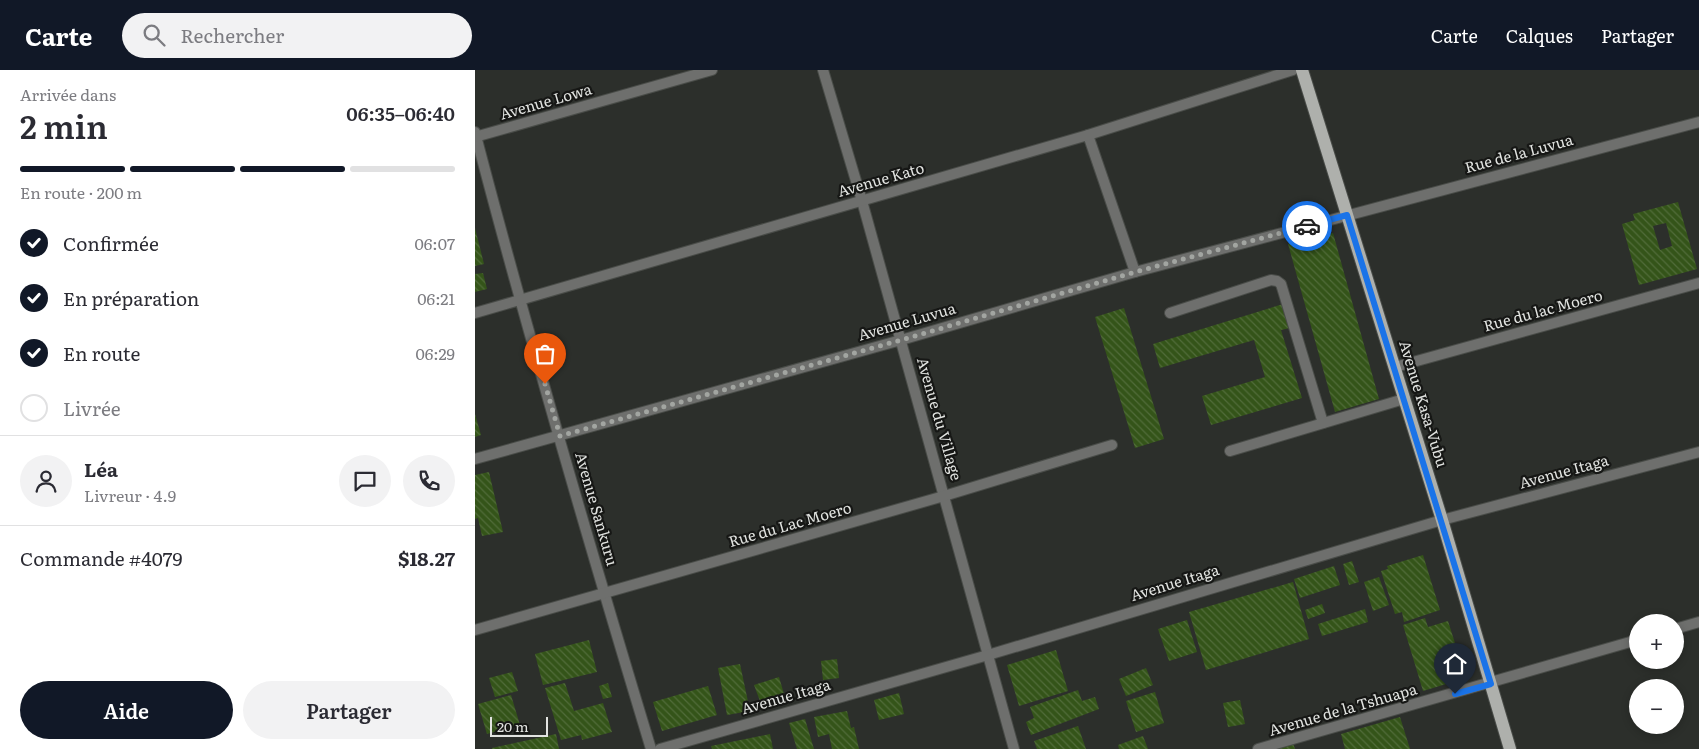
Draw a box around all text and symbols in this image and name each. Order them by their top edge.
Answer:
search box [122,13,472,58]
text: Carte [25,18,92,53]
icon: search [140,21,168,49]
text: Rechercher [180,21,284,49]
text: Carte [1431,22,1478,49]
text: Calques [1506,22,1573,49]
text: Partager [1601,22,1674,49]
street label: Avenue Lowa [497,76,595,125]
text: Arrivée dans [20,82,116,106]
text: 06:35–06:40 [346,99,455,127]
text: 2 min [20,101,108,149]
street label: Rue de la Luvua [1462,127,1576,178]
street label: Avenue Kato [835,155,927,202]
text: En route · 200 m [20,180,142,204]
courier [1282,201,1332,251]
icon: car [1293,212,1321,240]
icon: check [20,229,48,257]
text: Confirmée [63,229,159,257]
text: 06:07 [414,231,455,255]
street label: Rue du lac Moero [1481,283,1605,336]
icon: check [20,284,48,312]
text: En préparation [63,284,199,312]
text: 06:21 [417,286,455,310]
street label: Avenue Luvua [855,295,959,345]
pin [524,333,566,384]
street label: Avenue Kasa-Vubu [1394,337,1455,470]
icon: check [20,339,48,367]
text: En route [63,339,140,367]
icon: bag [531,340,559,368]
text: 06:29 [416,341,455,365]
street label: Avenue du Village [912,354,969,483]
text: Livrée [63,394,121,422]
street label: Avenue Itaga [1516,447,1612,494]
street label: Avenue Sankuru [570,449,625,569]
button: person [20,455,72,507]
text: Léa [84,455,118,483]
button: chat [339,455,391,507]
button: phone [403,455,455,507]
text: Livreur · 4.9 [84,483,176,507]
street label: Rue du Lac Moero [725,495,854,552]
text: Commande #4079 [20,544,182,572]
text: $18.27 [398,544,455,572]
street label: Avenue Itaga [1127,557,1223,606]
map controls [1629,614,1684,734]
button: + [1629,614,1684,669]
pin [1434,643,1476,694]
icon: home [1441,650,1469,678]
street label: Avenue Itaga [738,672,834,719]
street label: Avenue de la Tshuapa [1266,676,1420,741]
button: − [1629,679,1684,734]
button: Aide [20,681,233,739]
button: Partager [243,681,455,739]
scale bar [490,714,547,737]
text: 20 m [497,716,529,736]

